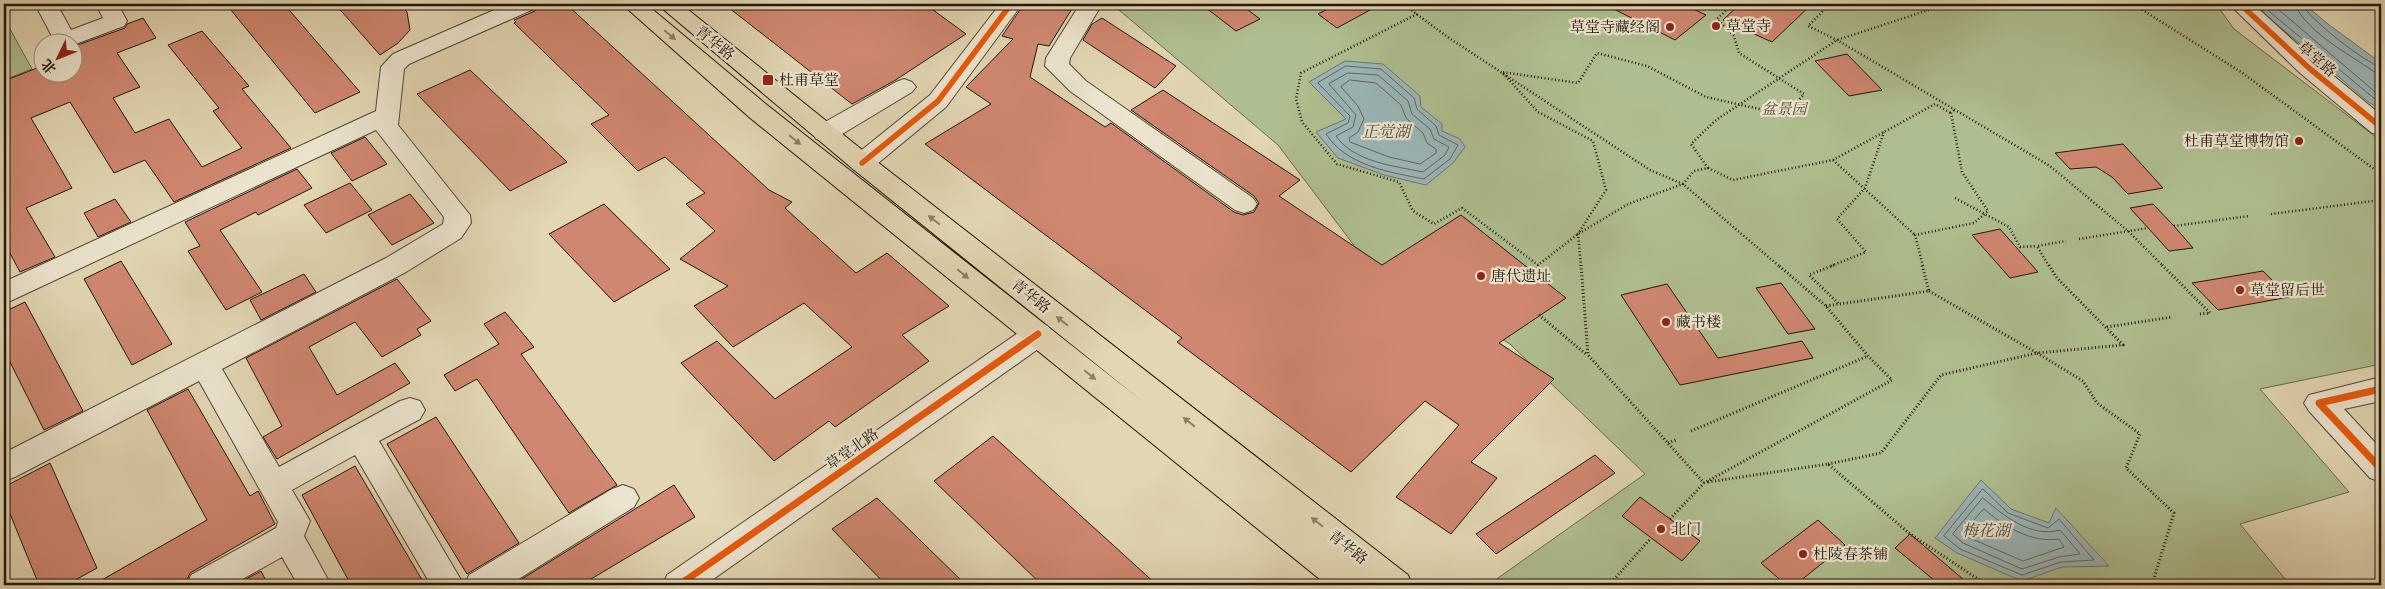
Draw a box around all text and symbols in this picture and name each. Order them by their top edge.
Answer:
place label: 草堂寺 [1726,17,1771,35]
place label: 草堂寺藏经阁 [1570,18,1660,36]
marker: 草堂寺 [1710,20,1722,32]
marker: 草堂寺藏经阁 [1664,21,1676,33]
street label: 青华路 [692,22,738,64]
one-way arrow [664,30,677,41]
north arrow [32,32,82,82]
street label: 草堂路 [2294,37,2340,81]
text: 北 [38,56,60,77]
place label: 杜甫草堂 [779,71,839,89]
marker: 杜甫草堂 [761,73,775,87]
park label: 盆景园 [1761,100,1808,118]
water label: 正觉湖 [1362,122,1413,141]
place label: 杜甫草堂博物馆 [2184,132,2289,150]
one-way arrow [788,134,801,145]
marker: 杜甫草堂博物馆 [2293,135,2305,147]
one-way arrow [928,215,941,226]
place label: 唐代遗址 [1491,267,1551,285]
one-way arrow [956,268,969,279]
marker: 唐代遗址 [1475,270,1487,282]
street label: 青华路 [1008,275,1054,317]
place label: 草堂留后世 [2250,281,2325,299]
marker: 草堂留后世 [2234,284,2246,296]
place label: 藏书楼 [1676,313,1721,331]
one-way arrow [1055,316,1069,326]
marker: 藏书楼 [1660,316,1672,328]
one-way arrow [1083,370,1096,381]
one-way arrow [1183,416,1196,427]
street label: 草堂北路 [822,424,882,474]
one-way arrow [1311,517,1324,528]
place label: 北门 [1671,520,1701,538]
water label: 梅花湖 [1962,521,2013,540]
marker: 北门 [1655,523,1667,535]
street label: 青华路 [1325,526,1371,568]
place label: 杜陵春茶铺 [1813,545,1888,563]
marker: 杜陵春茶铺 [1797,548,1809,560]

